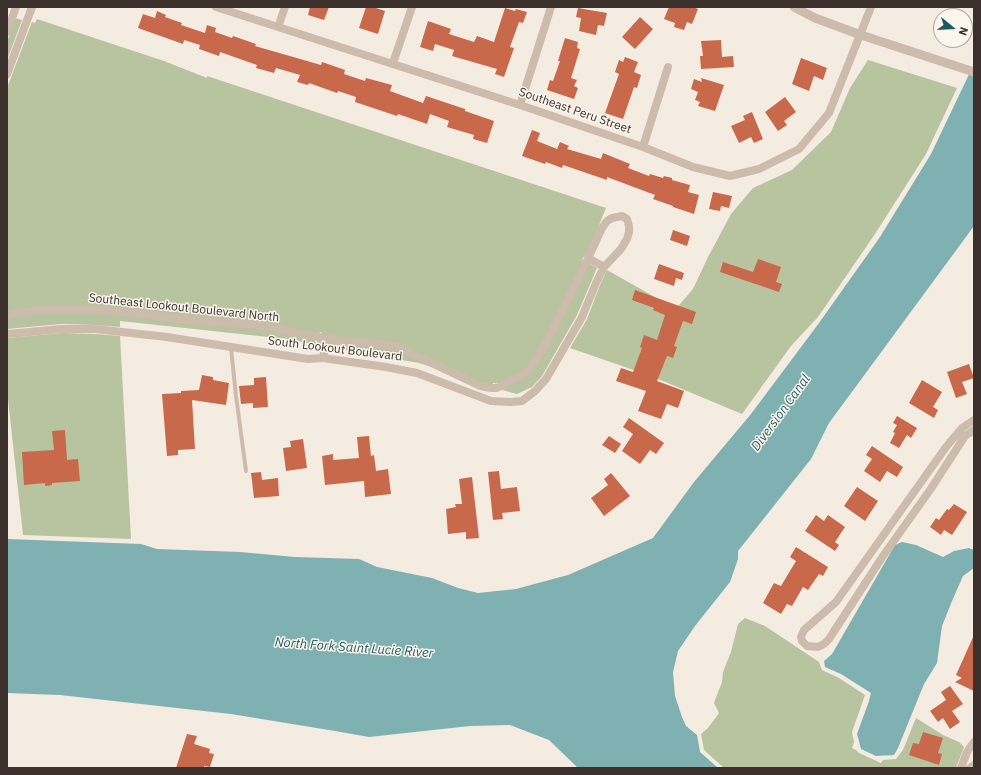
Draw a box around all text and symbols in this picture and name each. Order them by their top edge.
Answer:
north arrow [933,8,973,48]
text: N [956,25,971,37]
street label: Southeast Peru Street [517,85,633,137]
street label: Southeast Lookout Boulevard North [88,291,280,325]
street label: South Lookout Boulevard [267,334,403,364]
water label: Diversion Canal [748,372,814,454]
water label: North Fork Saint Lucie River [274,635,434,661]

